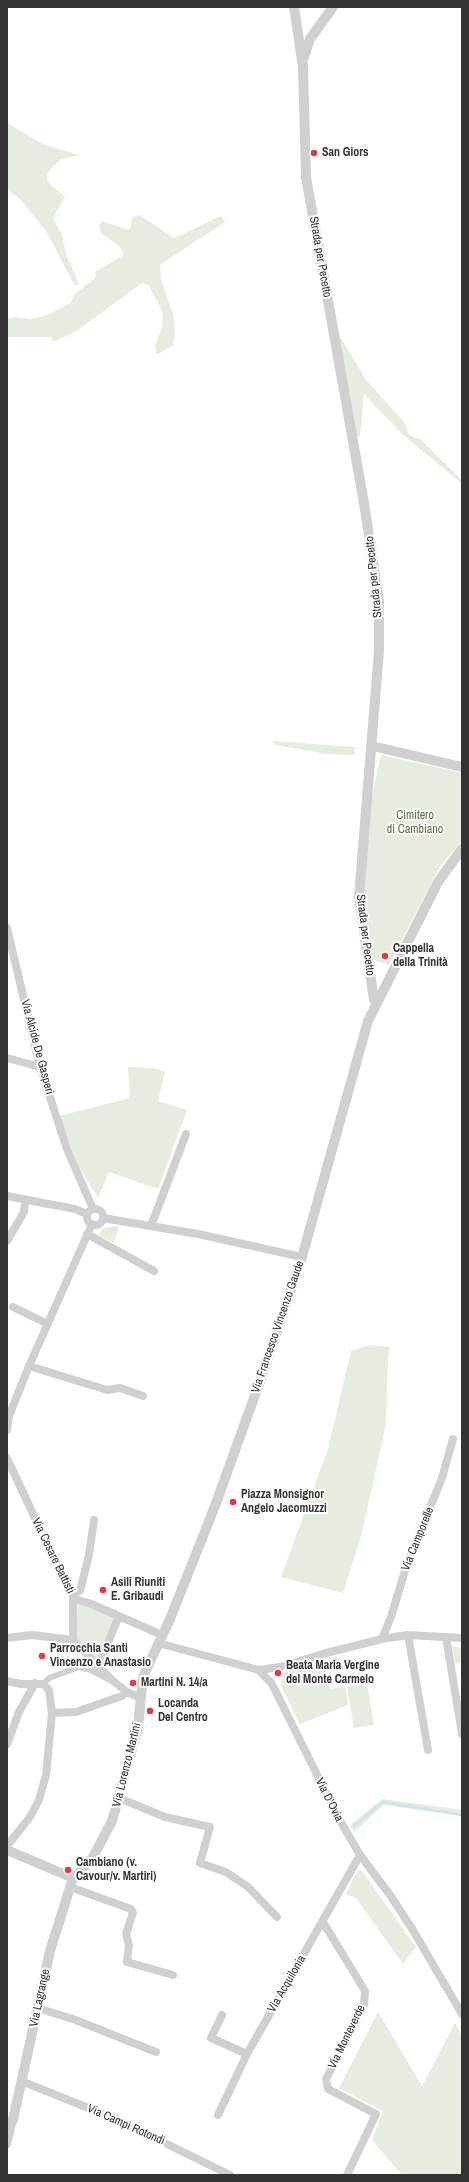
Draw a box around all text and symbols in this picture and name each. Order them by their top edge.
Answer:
place label: San Giors [322,146,368,160]
marker: San Giors [309,148,319,158]
street label: Strada per Pecetto [306,215,334,299]
street label: Strada per Pecetto [363,535,385,619]
park label: Cimitero di Cambiano [387,809,443,837]
street label: Strada per Pecetto [353,893,377,977]
place label: Cappella della Trinità [393,942,448,970]
marker: Cappella della Trinità [380,951,390,961]
street label: Via Alcide De Gasperi [17,998,57,1096]
street label: Via Francesco Vincenzo Gaude [249,1259,307,1395]
place label: Piazza Monsignor Angelo Jacomuzzi [241,1488,327,1516]
marker: Piazza Monsignor Angelo Jacomuzzi [228,1497,238,1507]
street label: Via Camporelle [399,1505,437,1573]
street label: Via Cesare Battisti [28,1516,78,1596]
place label: Asili Riuniti E. Gribaudi [111,1576,165,1604]
marker: Asili Riuniti E. Gribaudi [98,1585,108,1595]
place label: Parrocchia Santi Vincenzo e Anastasio [50,1642,151,1670]
marker: Parrocchia Santi Vincenzo e Anastasio [37,1651,47,1661]
place label: Beata Maria Vergine del Monte Carmelo [286,1659,379,1687]
marker: Beata Maria Vergine del Monte Carmelo [273,1668,283,1678]
place label: Martini N. 14/a [141,1676,208,1690]
marker: Martini N. 14/a [128,1678,138,1688]
place label: Locanda Del Centro [158,1697,208,1725]
marker: Locanda Del Centro [145,1706,155,1716]
street label: Via Lorenzo Martini [110,1721,144,1809]
street label: Via D'Ovia [312,1776,346,1824]
place label: Cambiano (v. Cavour/v. Martiri) [76,1856,156,1884]
marker: Cambiano (v. Cavour/v. Martiri) [63,1865,73,1875]
street label: Via Acquilonia [265,1953,309,2015]
street label: Via Lagrange [27,1968,53,2028]
street label: Via Monteverde [325,2003,369,2071]
street label: Via Campi Rotondi [85,2101,167,2149]

